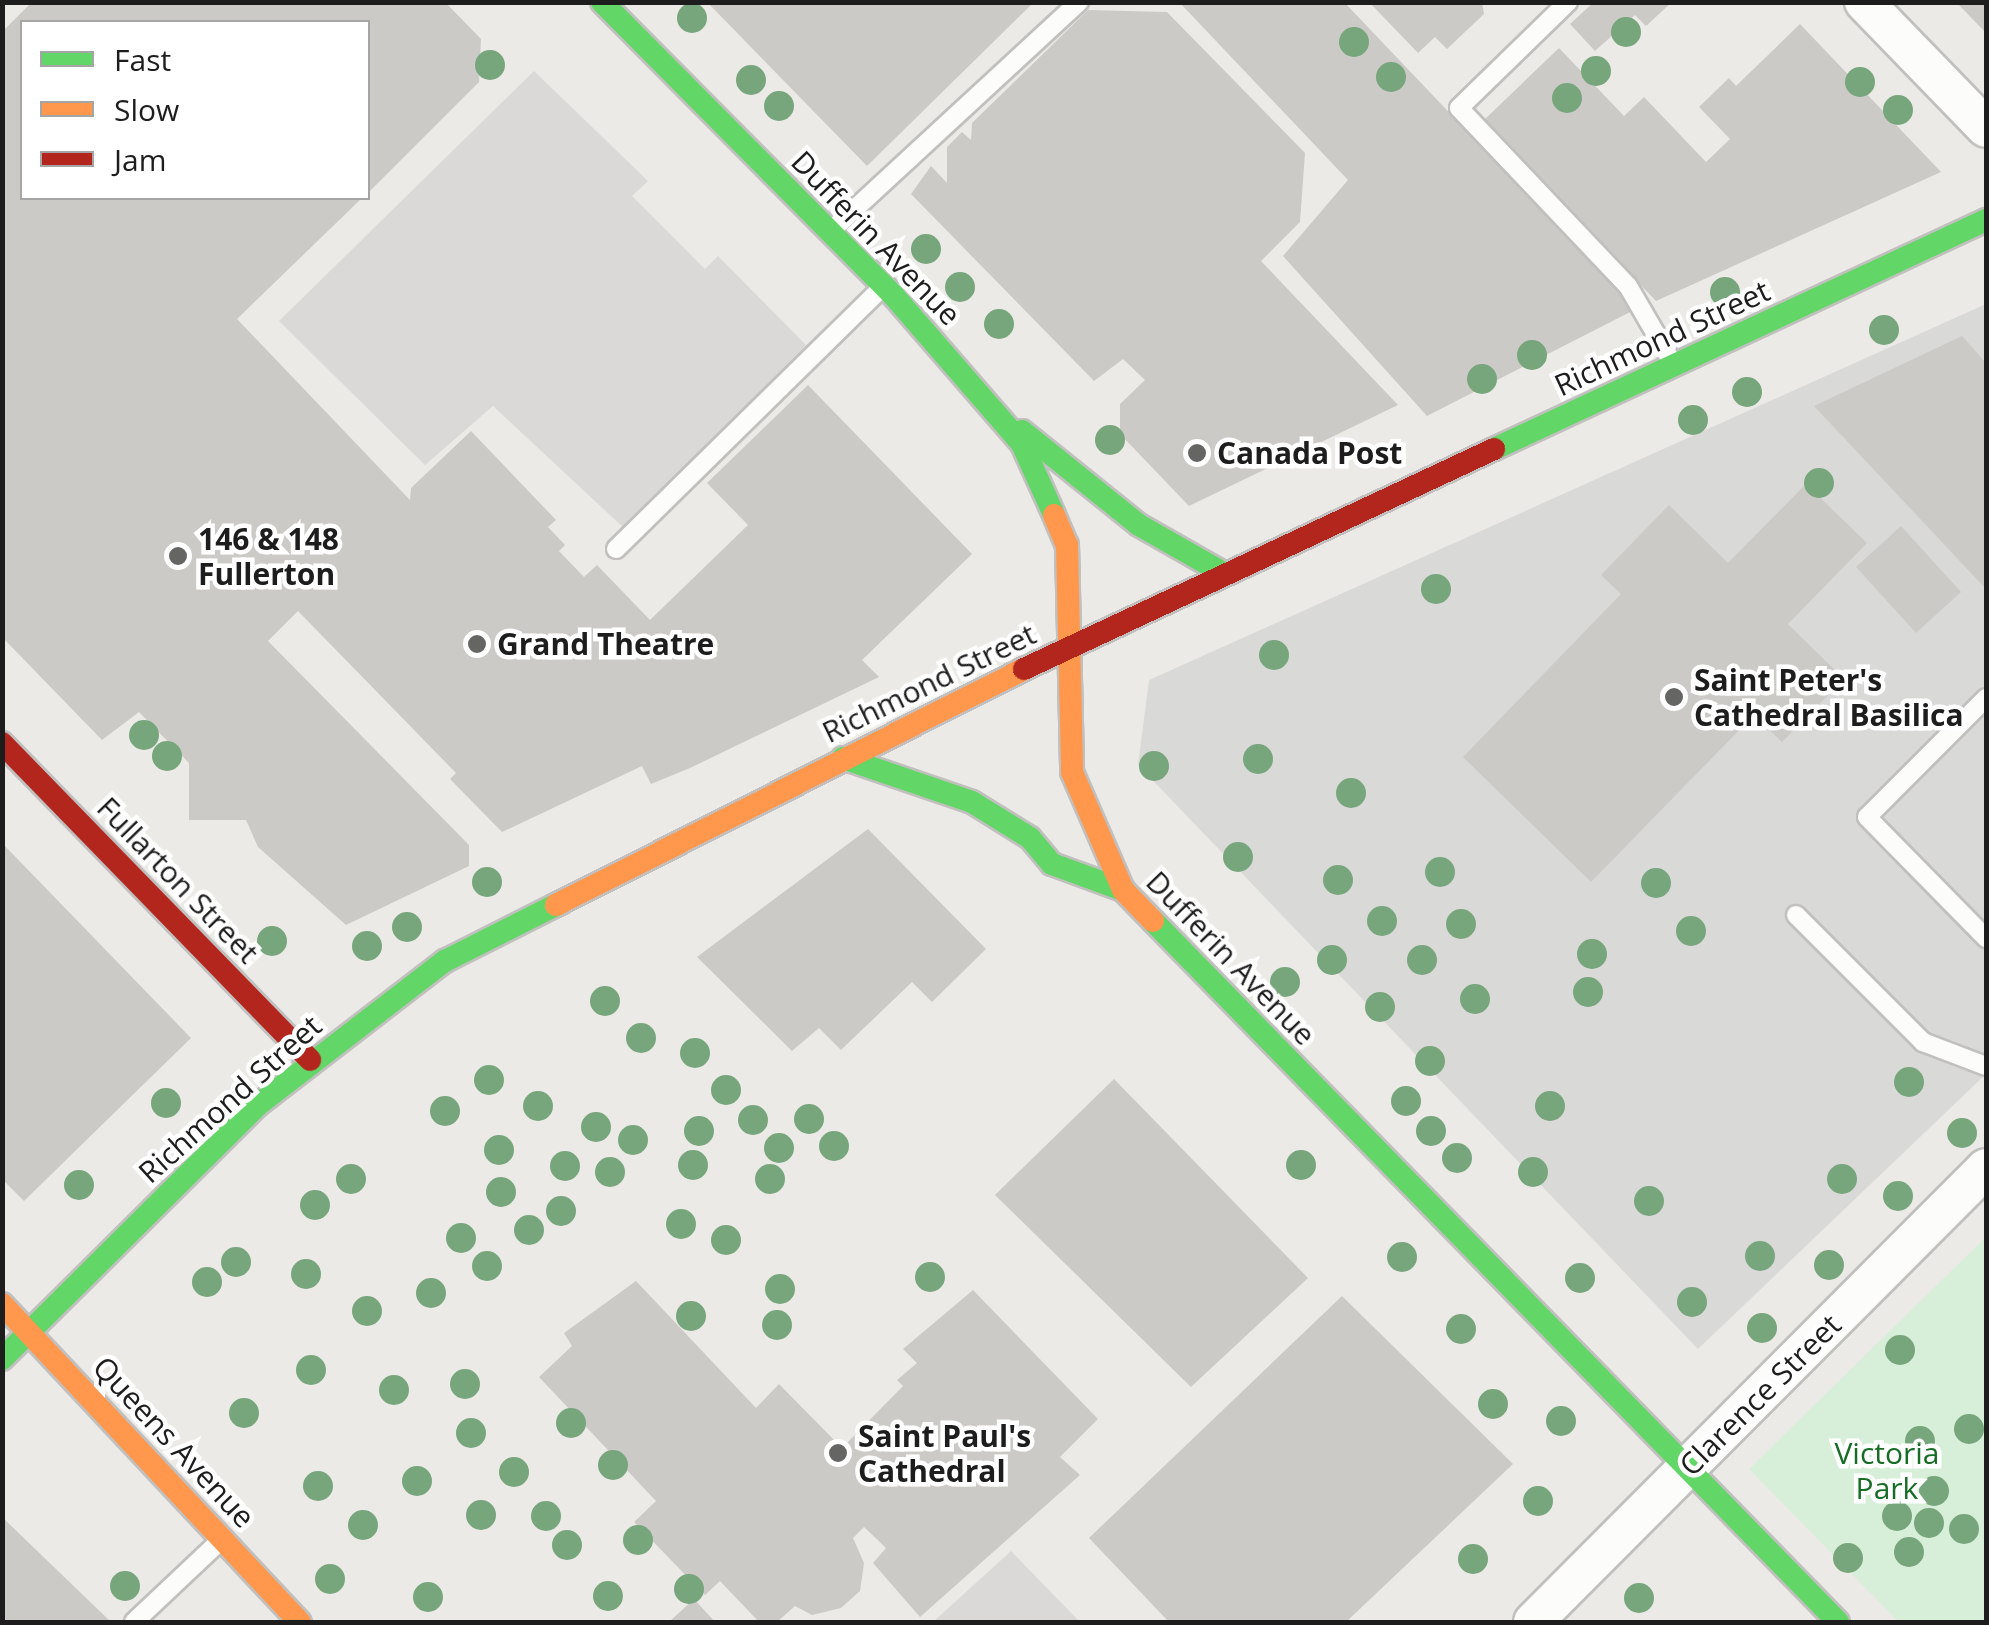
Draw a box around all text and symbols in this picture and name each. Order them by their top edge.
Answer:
legend [20,20,370,200]
text: Fast [114,39,171,80]
text: Slow [114,89,179,130]
text: Jam [114,139,167,180]
street label: Dufferin Avenue [784,144,968,332]
street label: Richmond Street [1549,272,1775,404]
place label: Canada Post [1217,435,1402,471]
marker: Canada Post [1186,442,1208,464]
place label: 146 & 148 Fullerton [198,521,339,592]
marker: 146 & 148 Fullerton [167,545,189,567]
street label: Richmond Street [816,616,1042,750]
place label: Grand Theatre [497,626,714,662]
marker: Grand Theatre [466,633,488,655]
place label: Saint Peter's Cathedral Basilica [1694,662,1964,732]
marker: Saint Peter's Cathedral Basilica [1663,686,1685,708]
street label: Fullarton Street [90,790,266,970]
street label: Dufferin Avenue [1139,864,1323,1052]
street label: Richmond Street [131,1008,329,1190]
street label: Clarence Street [1672,1307,1848,1483]
street label: Queens Avenue [86,1349,262,1535]
place label: Saint Paul's Cathedral [858,1418,1031,1488]
park label: Victoria Park [1834,1435,1940,1506]
marker: Saint Paul's Cathedral [827,1442,849,1464]

